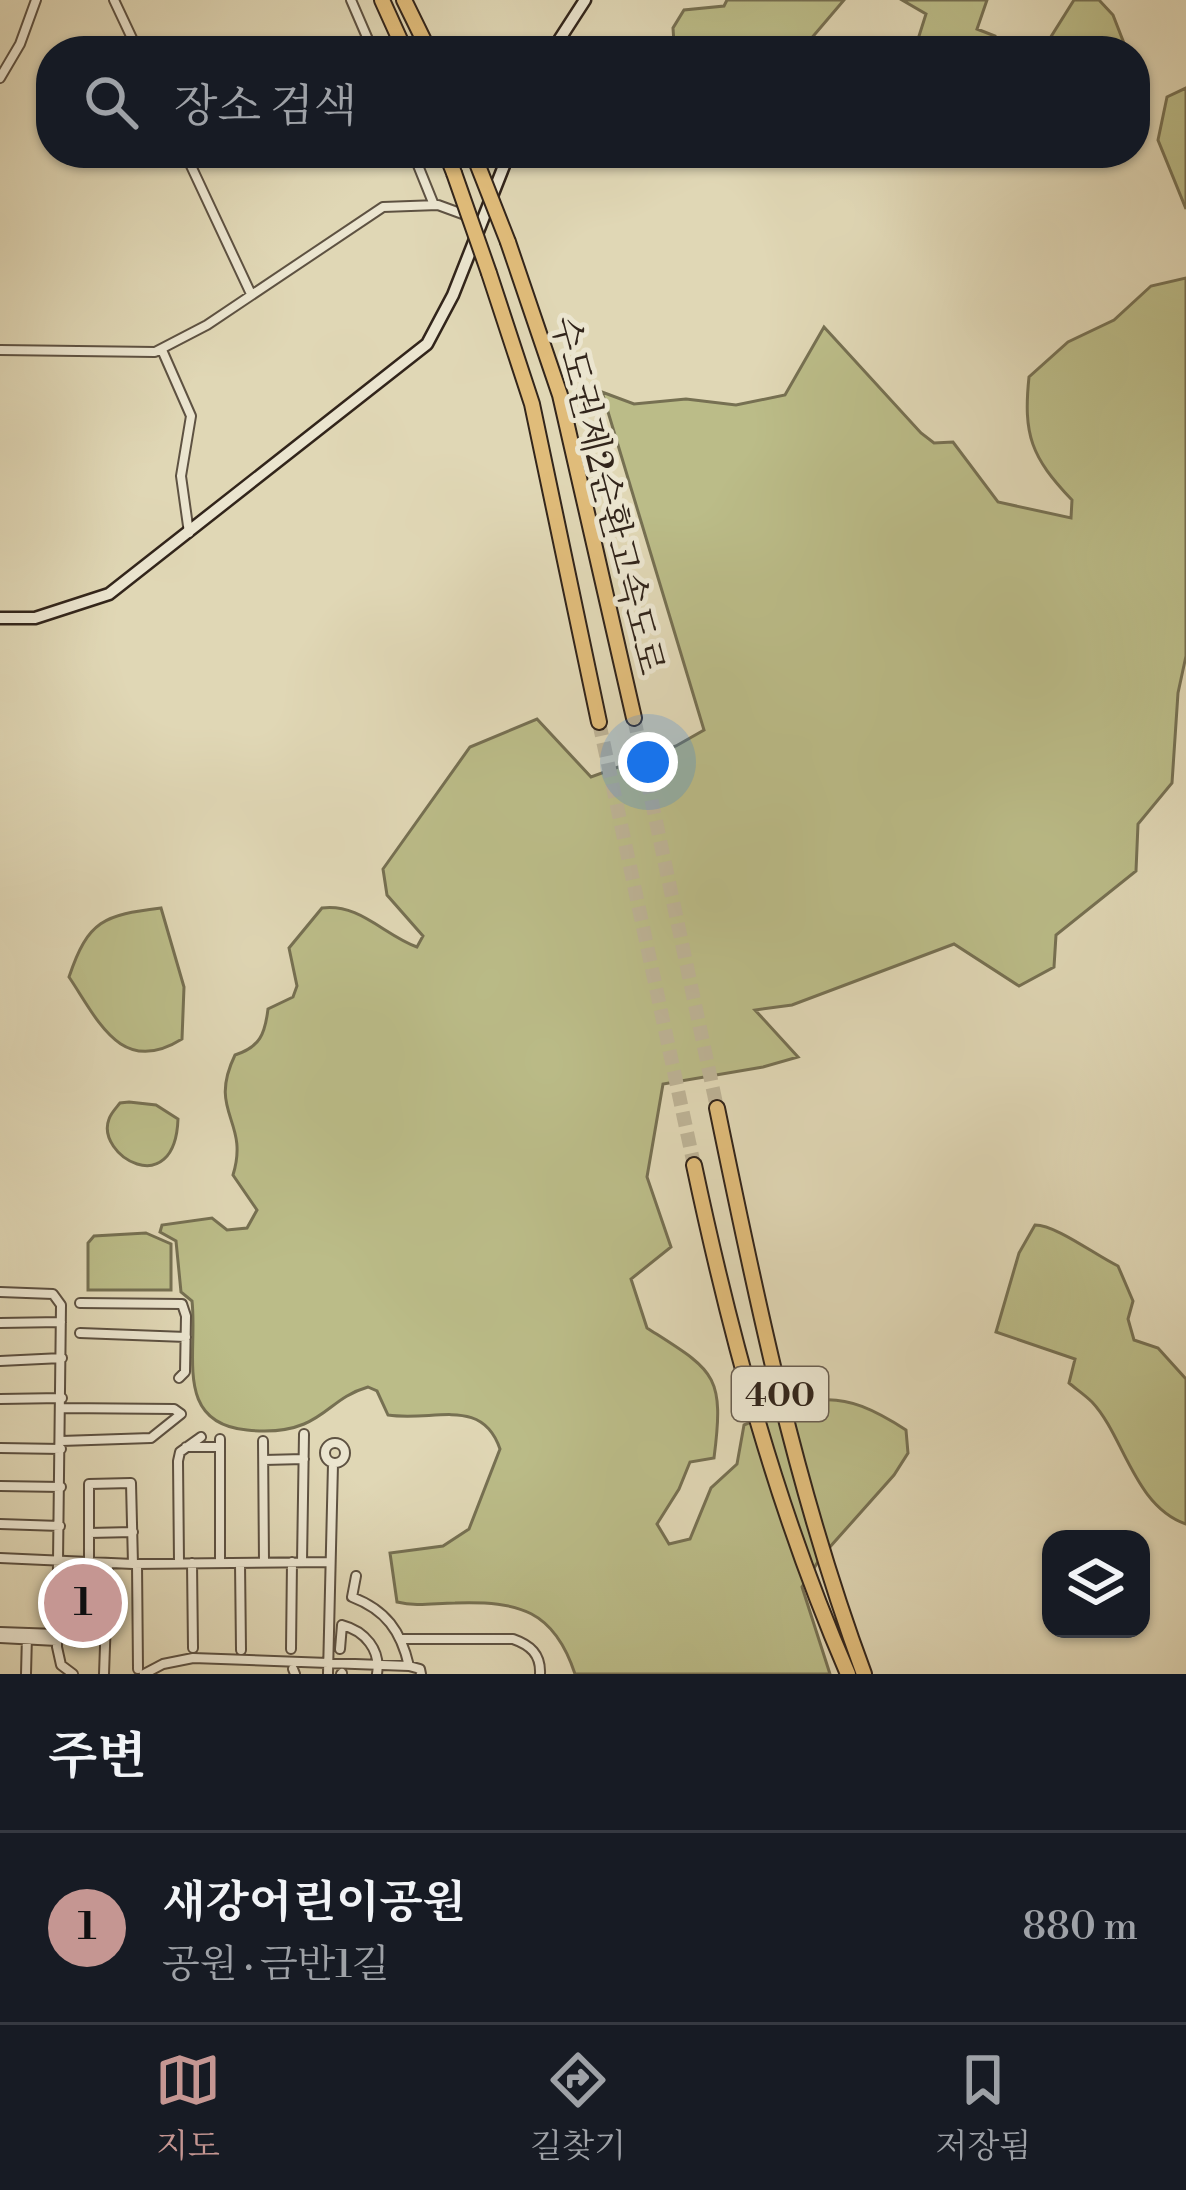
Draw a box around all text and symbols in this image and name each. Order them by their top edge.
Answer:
search box [36,36,1150,168]
icon: search [78,69,144,135]
text: 장소 검색 [174,79,357,136]
street label: 수도권제2순환고속도로 [540,311,673,680]
your location [618,732,678,792]
road number: 400 [732,1367,828,1421]
map controls [1042,1530,1150,1638]
button: layers [1042,1530,1150,1638]
pin: 1 [44,1558,122,1648]
text: 주변 [48,1726,147,1790]
text: 새강어린이공원 [162,1875,466,1932]
text: 1 [78,1903,96,1952]
text: 880 m [1022,1903,1138,1952]
text: 공원 · 금반1길 [162,1941,390,1990]
tab: 지도 [155,2047,221,2168]
tab: 길찾기 [530,2047,626,2168]
tab: 저장됨 [936,2047,1031,2168]

